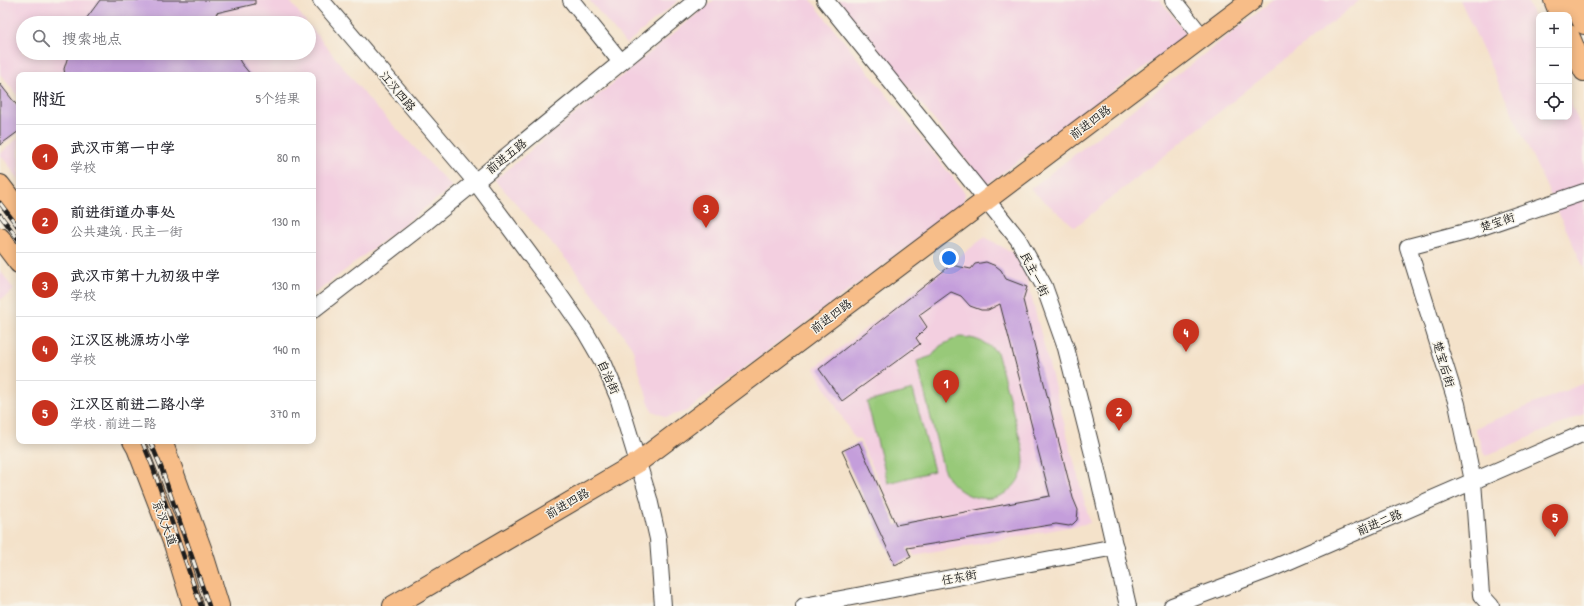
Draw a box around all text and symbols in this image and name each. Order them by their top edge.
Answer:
map controls [1536,12,1572,120]
button: + [1536,12,1572,48]
search box [16,16,316,60]
icon: search [30,27,52,49]
text: 搜索地点 [62,28,122,49]
button: − [1536,48,1572,84]
street label: 江汉四路 [376,67,420,115]
button: locate [1536,84,1572,120]
text: 附近 [32,87,66,110]
text: 5个结果 [256,89,300,107]
street label: 前进四路 [1066,101,1114,143]
street label: 前进五路 [482,134,530,178]
text: 武汉市第一中学 [70,137,175,158]
text: 1 [43,148,47,166]
text: 80 m [277,148,300,166]
text: 学校 [70,158,96,176]
pin: 3 [693,195,719,228]
text: 前进街道办事处 [70,201,175,222]
street label: 楚宝街 [1477,208,1517,236]
text: 2 [42,212,48,230]
text: 130 m [272,212,300,230]
text: 公共建筑 · 民主一街 [70,222,183,240]
your location [939,248,959,268]
street label: 民主一街 [1017,249,1053,299]
text: 武汉市第十九初级中学 [70,265,220,286]
text: 3 [42,276,48,294]
text: 130 m [272,276,300,294]
text: 学校 [70,286,96,304]
street label: 前进四路 [807,295,855,337]
pin: 4 [1173,319,1199,352]
text: 江汉区桃源坊小学 [70,329,190,350]
street label: 楚宝后街 [1429,339,1459,389]
text: 4 [43,340,47,358]
text: 140 m [273,340,300,358]
text: 学校 [70,350,96,368]
street label: 自治街 [594,357,624,397]
pin: 1 [933,370,959,403]
text: 江汉区前进二路小学 [70,393,205,414]
pin: 2 [1106,398,1132,431]
text: 5 [42,404,48,422]
text: 370 m [270,404,300,422]
text: 学校 · 前进二路 [70,414,157,432]
street label: 前进四路 [542,484,592,522]
street label: 京汉大道 [148,498,182,548]
pin: 5 [1542,504,1568,537]
street label: 前进二路 [1354,505,1404,539]
street label: 任东街 [940,565,978,589]

